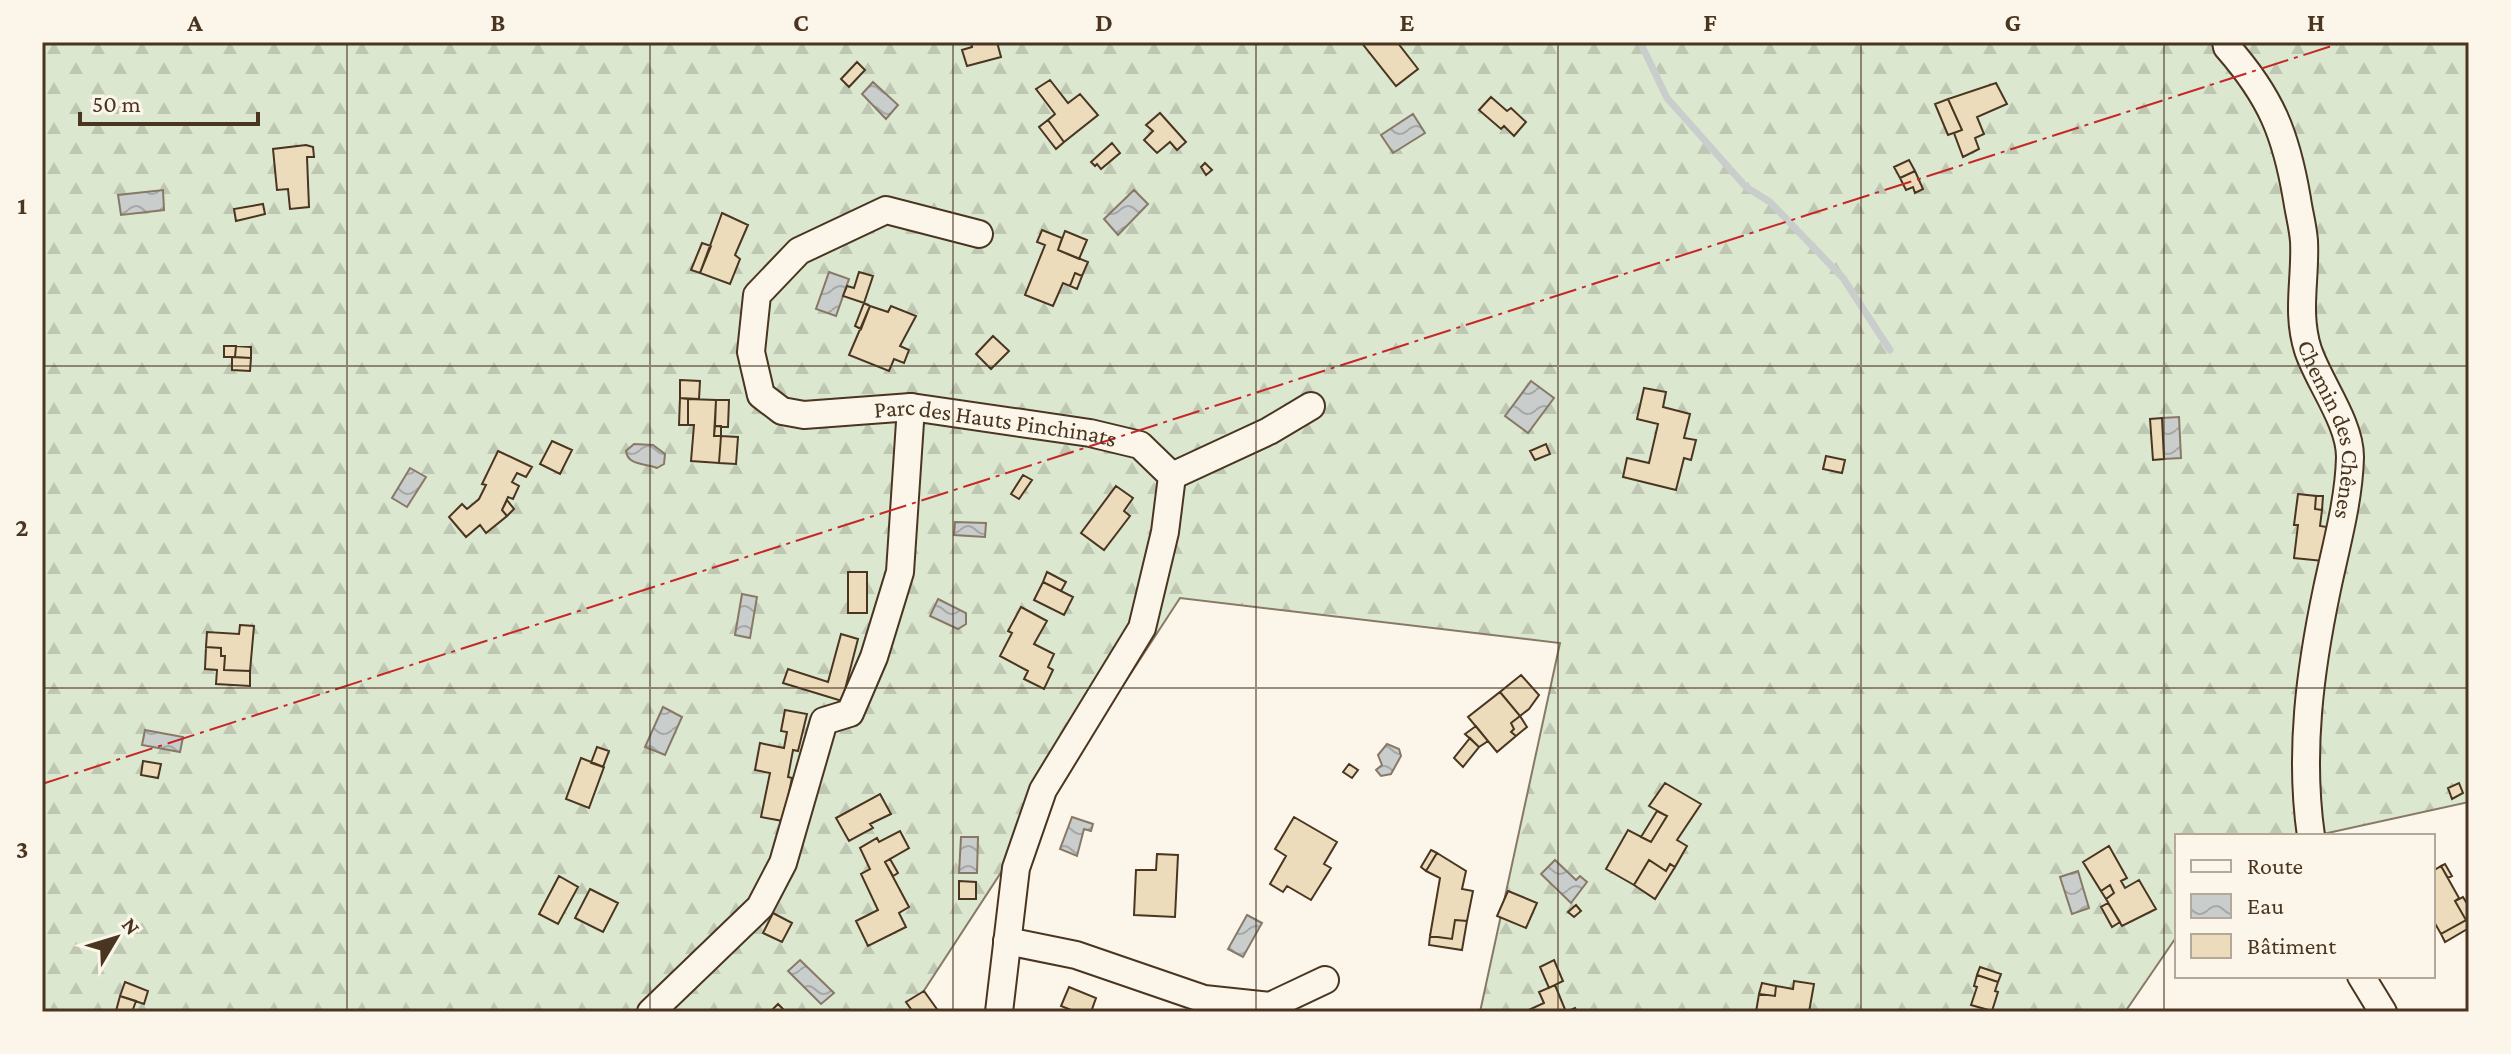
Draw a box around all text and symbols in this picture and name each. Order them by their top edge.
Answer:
text: A [186,8,203,37]
text: B [490,8,506,37]
text: C [793,8,809,37]
text: D [1095,8,1113,37]
text: E [1400,8,1415,37]
text: F [1703,8,1717,37]
text: G [2005,8,2021,37]
text: H [2307,8,2325,37]
scale bar [80,76,258,126]
text: 50 m [92,90,141,117]
text: 1 [17,191,27,220]
street label: Chemin des Chênes [2293,337,2364,522]
street label: Parc des Hauts Pinchinats [873,393,1120,452]
text: 2 [15,513,29,542]
legend [2175,834,2435,978]
text: 3 [16,835,28,864]
text: Route [2247,852,2303,879]
text: Eau [2247,892,2284,919]
north arrow [76,898,156,978]
text: N [117,912,146,940]
text: Bâtiment [2247,932,2337,959]

